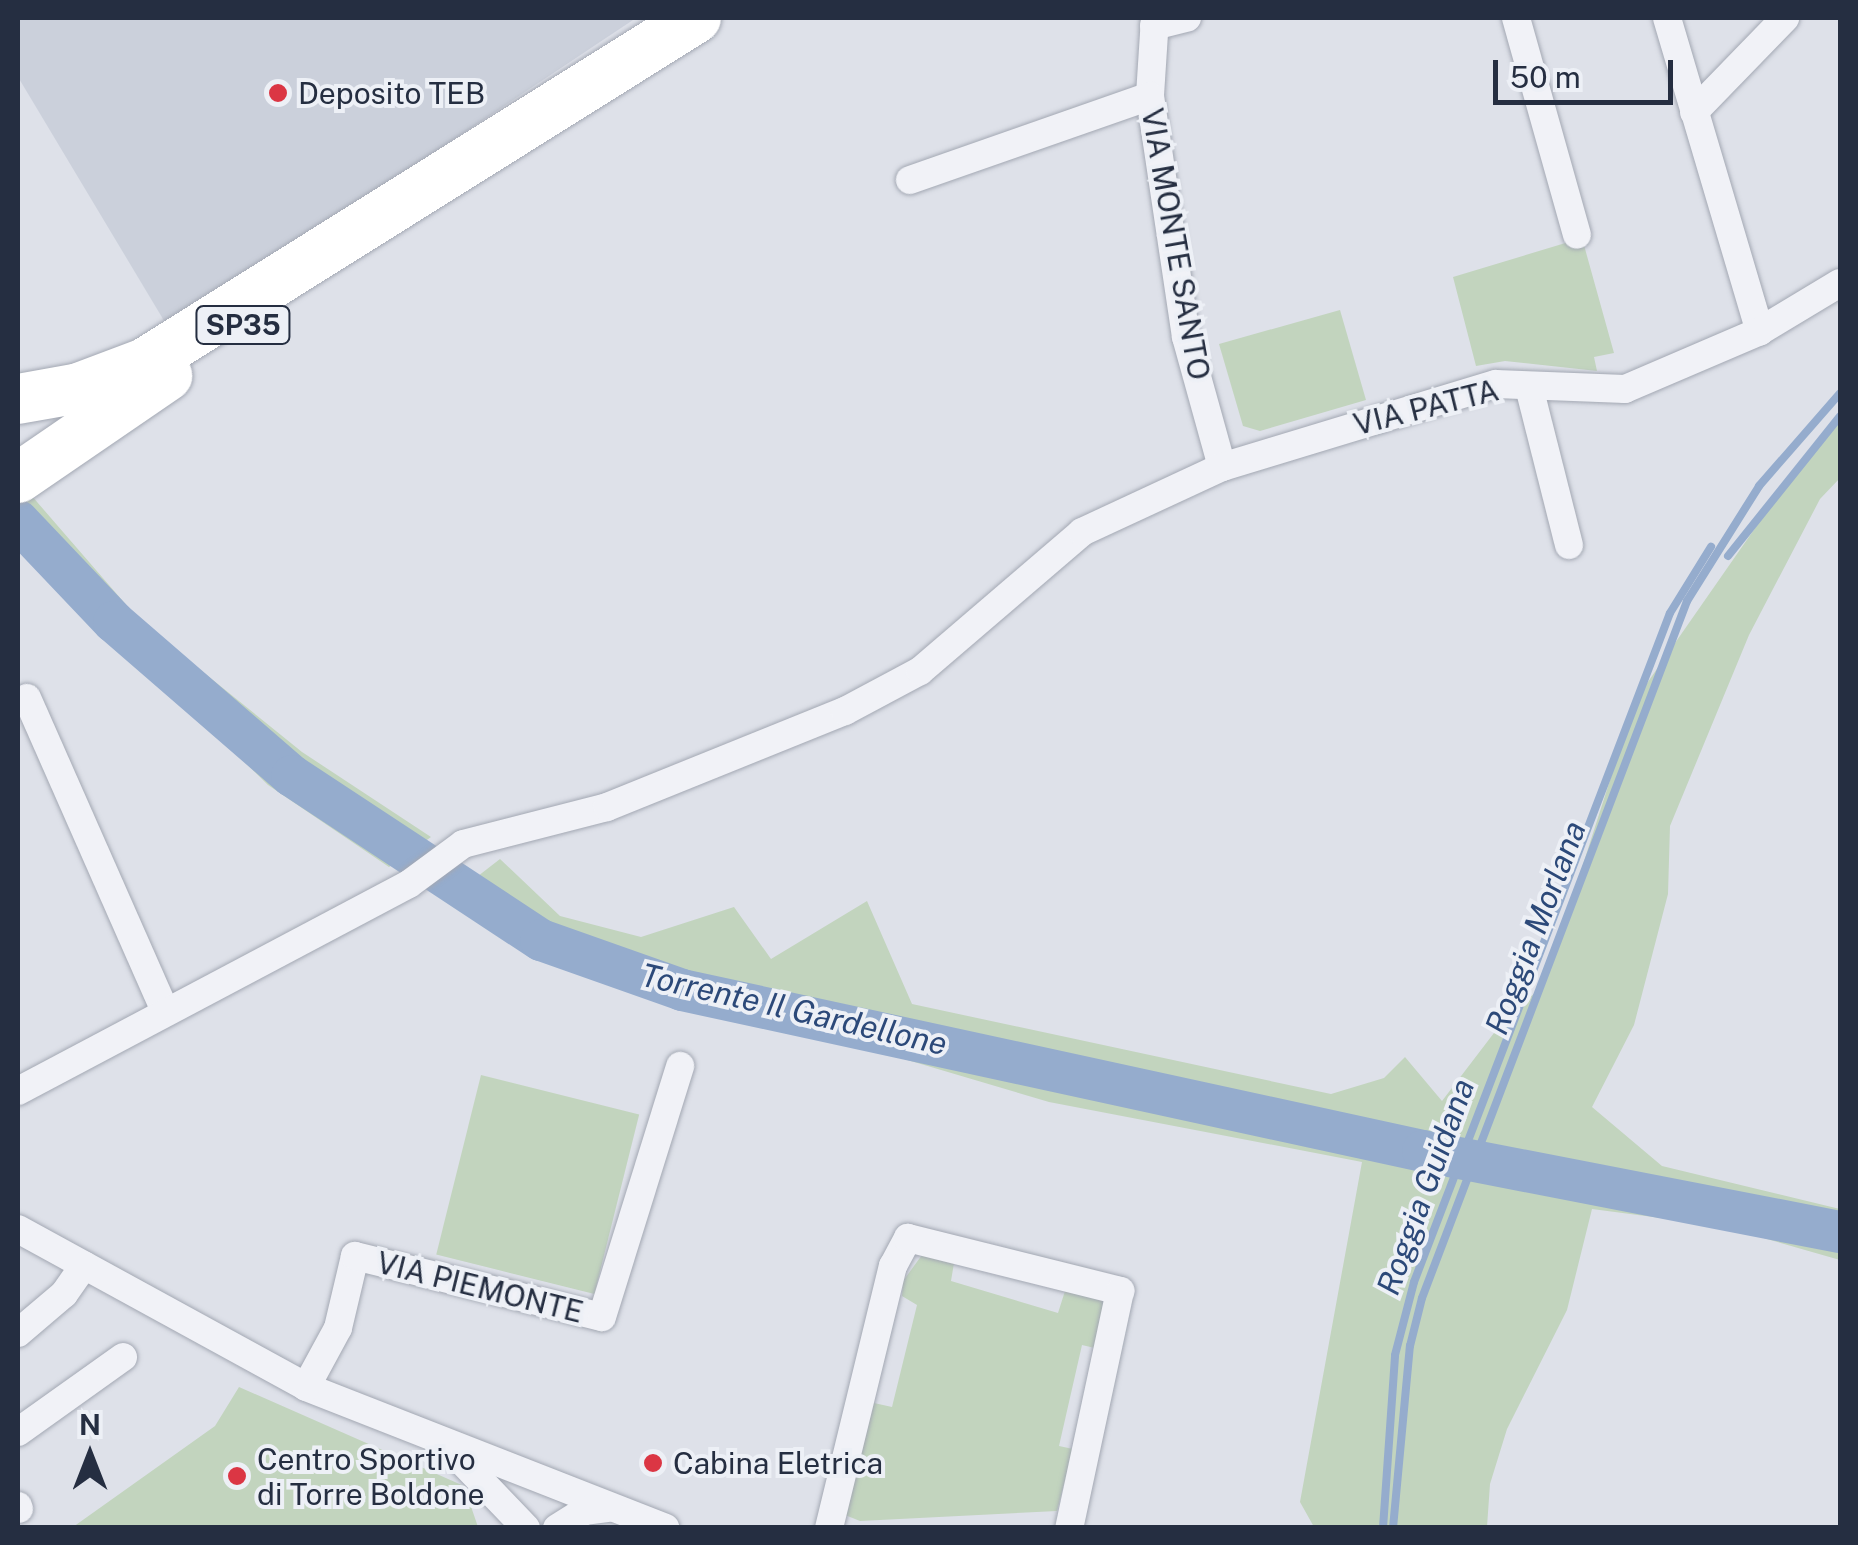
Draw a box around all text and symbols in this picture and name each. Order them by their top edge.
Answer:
scale bar [1498,40,1678,102]
text: 50 m [1510,59,1581,95]
place label: Deposito TEB [298,75,485,111]
marker: Deposito TEB [267,82,289,104]
street label: VIA MONTE SANTO [1134,105,1218,383]
road number: SP35 [193,302,293,348]
street label: VIA PATTA [1350,372,1502,442]
water label: Roggia Morlana [1478,816,1594,1040]
water label: Torrente Il Gardellone [637,956,951,1064]
water label: Roggia Guidana [1369,1074,1483,1300]
street label: VIA PIEMONTE [373,1244,587,1330]
north arrow [40,1405,140,1505]
text: N [79,1408,101,1441]
place label: Centro Sportivo di Torre Boldone [257,1441,485,1512]
place label: Cabina Eletrica [673,1445,883,1481]
marker: Cabina Eletrica [642,1452,664,1474]
marker: Centro Sportivo di Torre Boldone [226,1465,248,1487]

